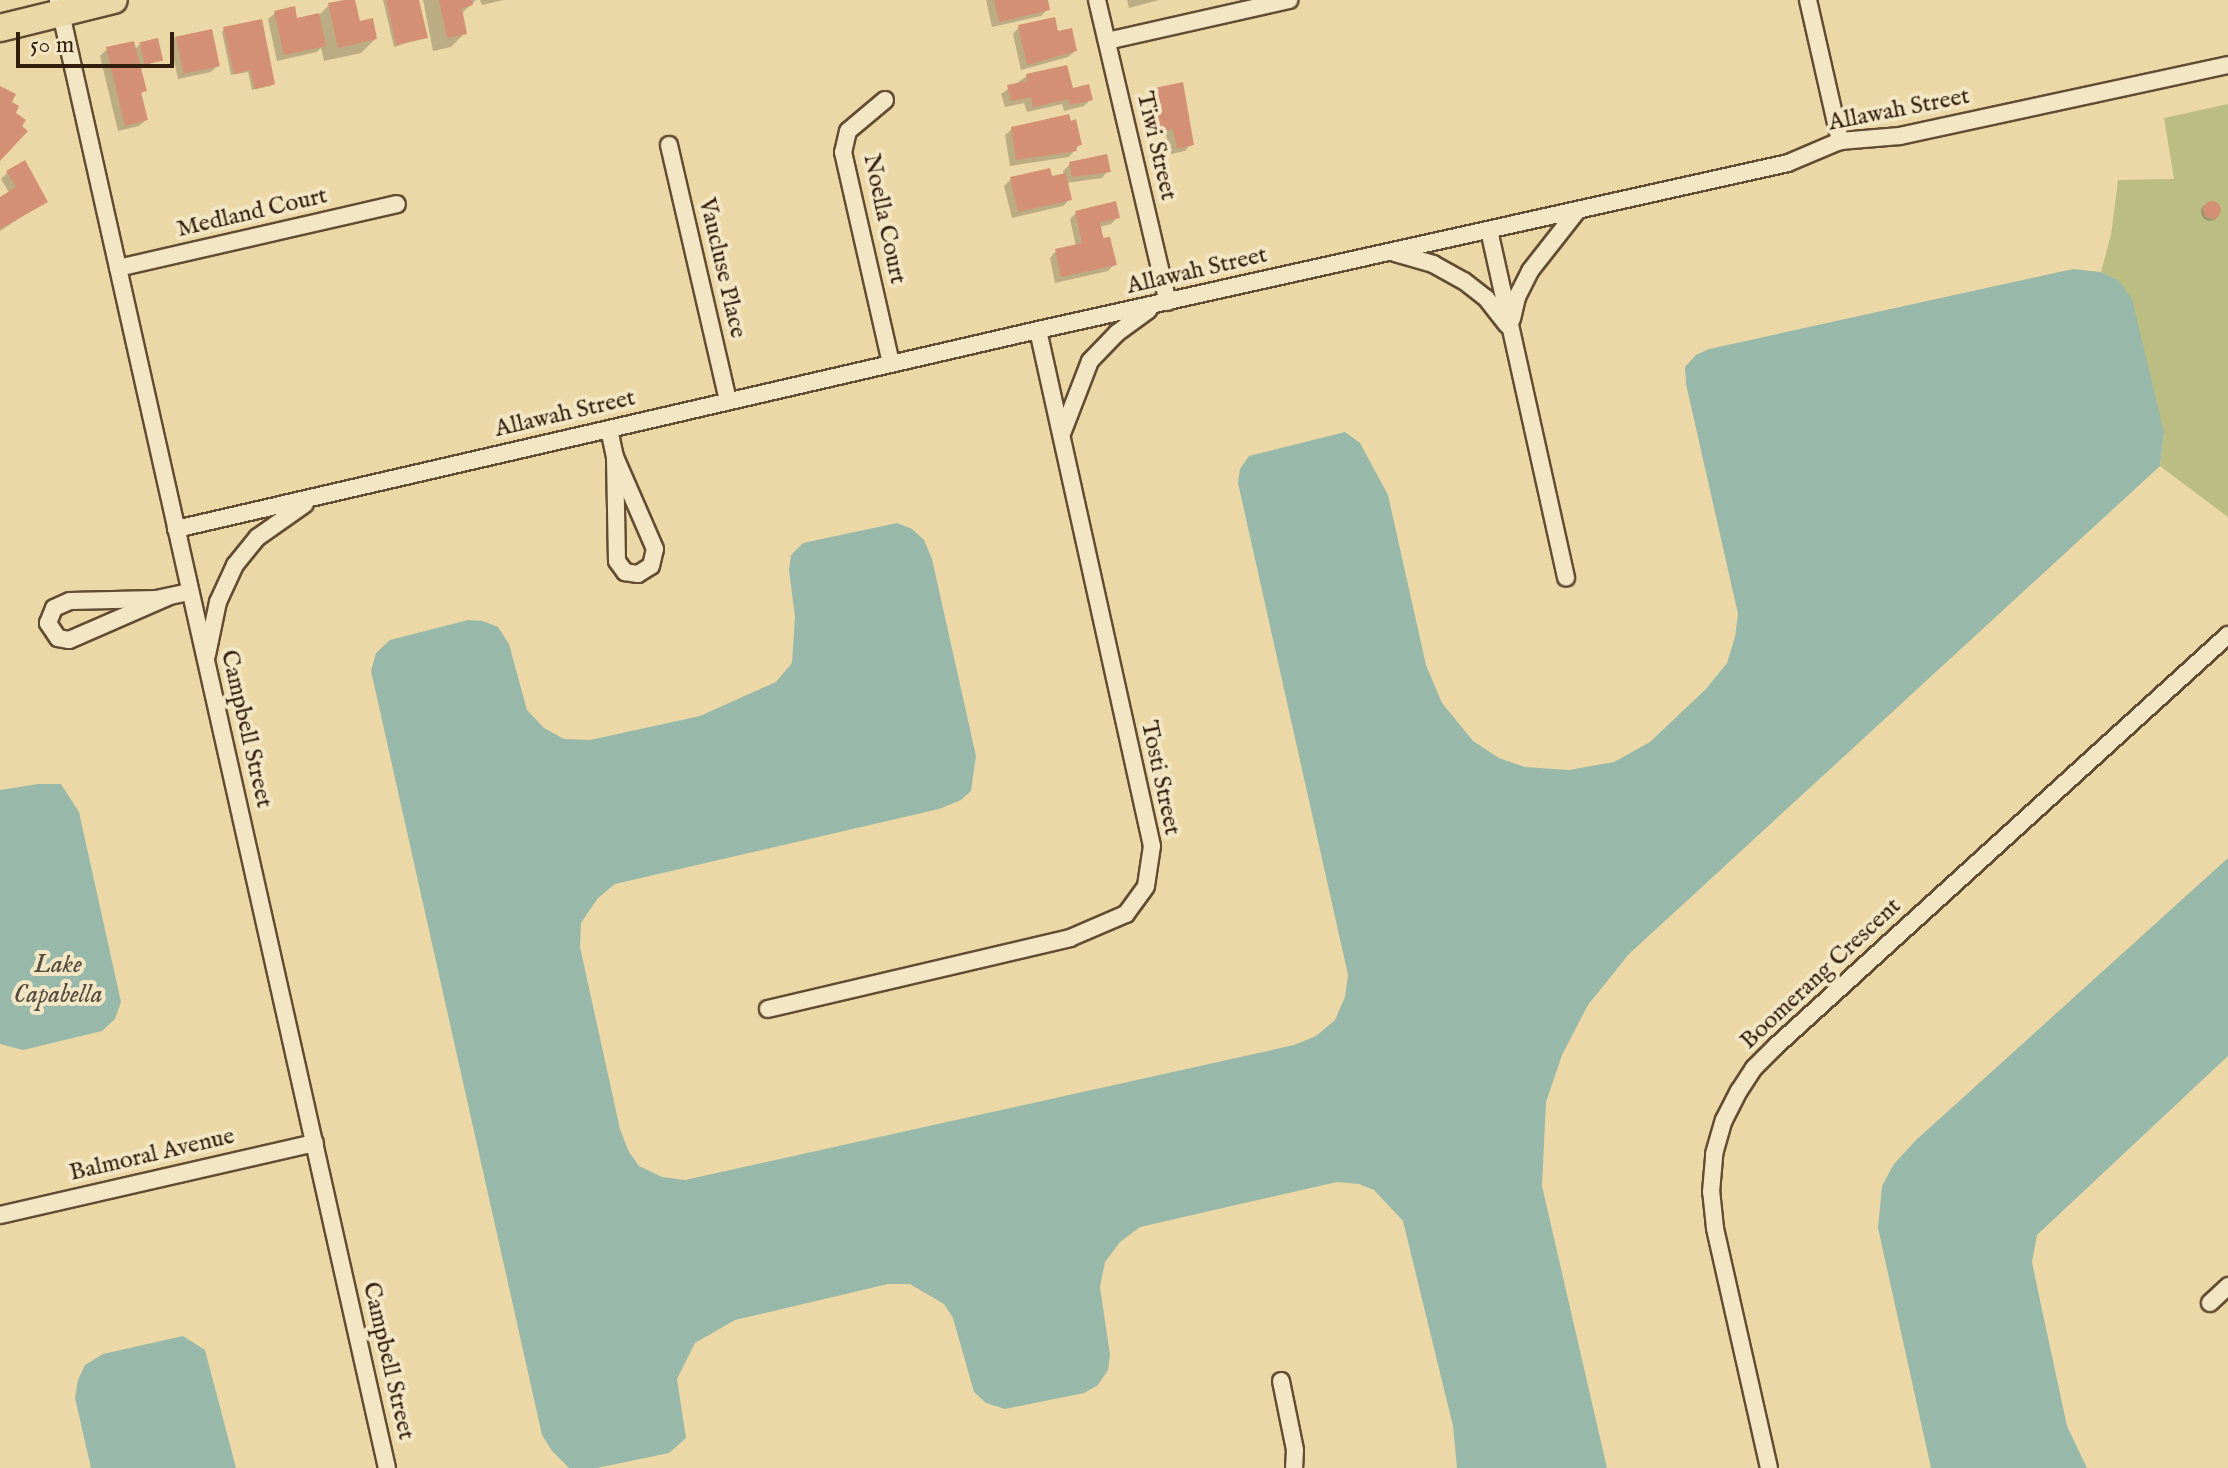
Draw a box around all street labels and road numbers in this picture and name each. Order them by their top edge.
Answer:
street label: Allawah Street [1826,82,1972,138]
street label: Tiwi Street [1130,89,1182,203]
street label: Noella Court [856,151,912,287]
street label: Medland Court [174,182,330,244]
street label: Vaucluse Place [692,195,752,341]
street label: Allawah Street [1124,241,1270,301]
street label: Allawah Street [492,384,638,444]
street label: Campbell Street [214,647,278,811]
street label: Tosti Street [1134,718,1186,838]
street label: Boomerang Crescent [1735,892,1907,1056]
street label: Balmoral Avenue [67,1122,237,1188]
street label: Campbell Street [356,1279,420,1443]

